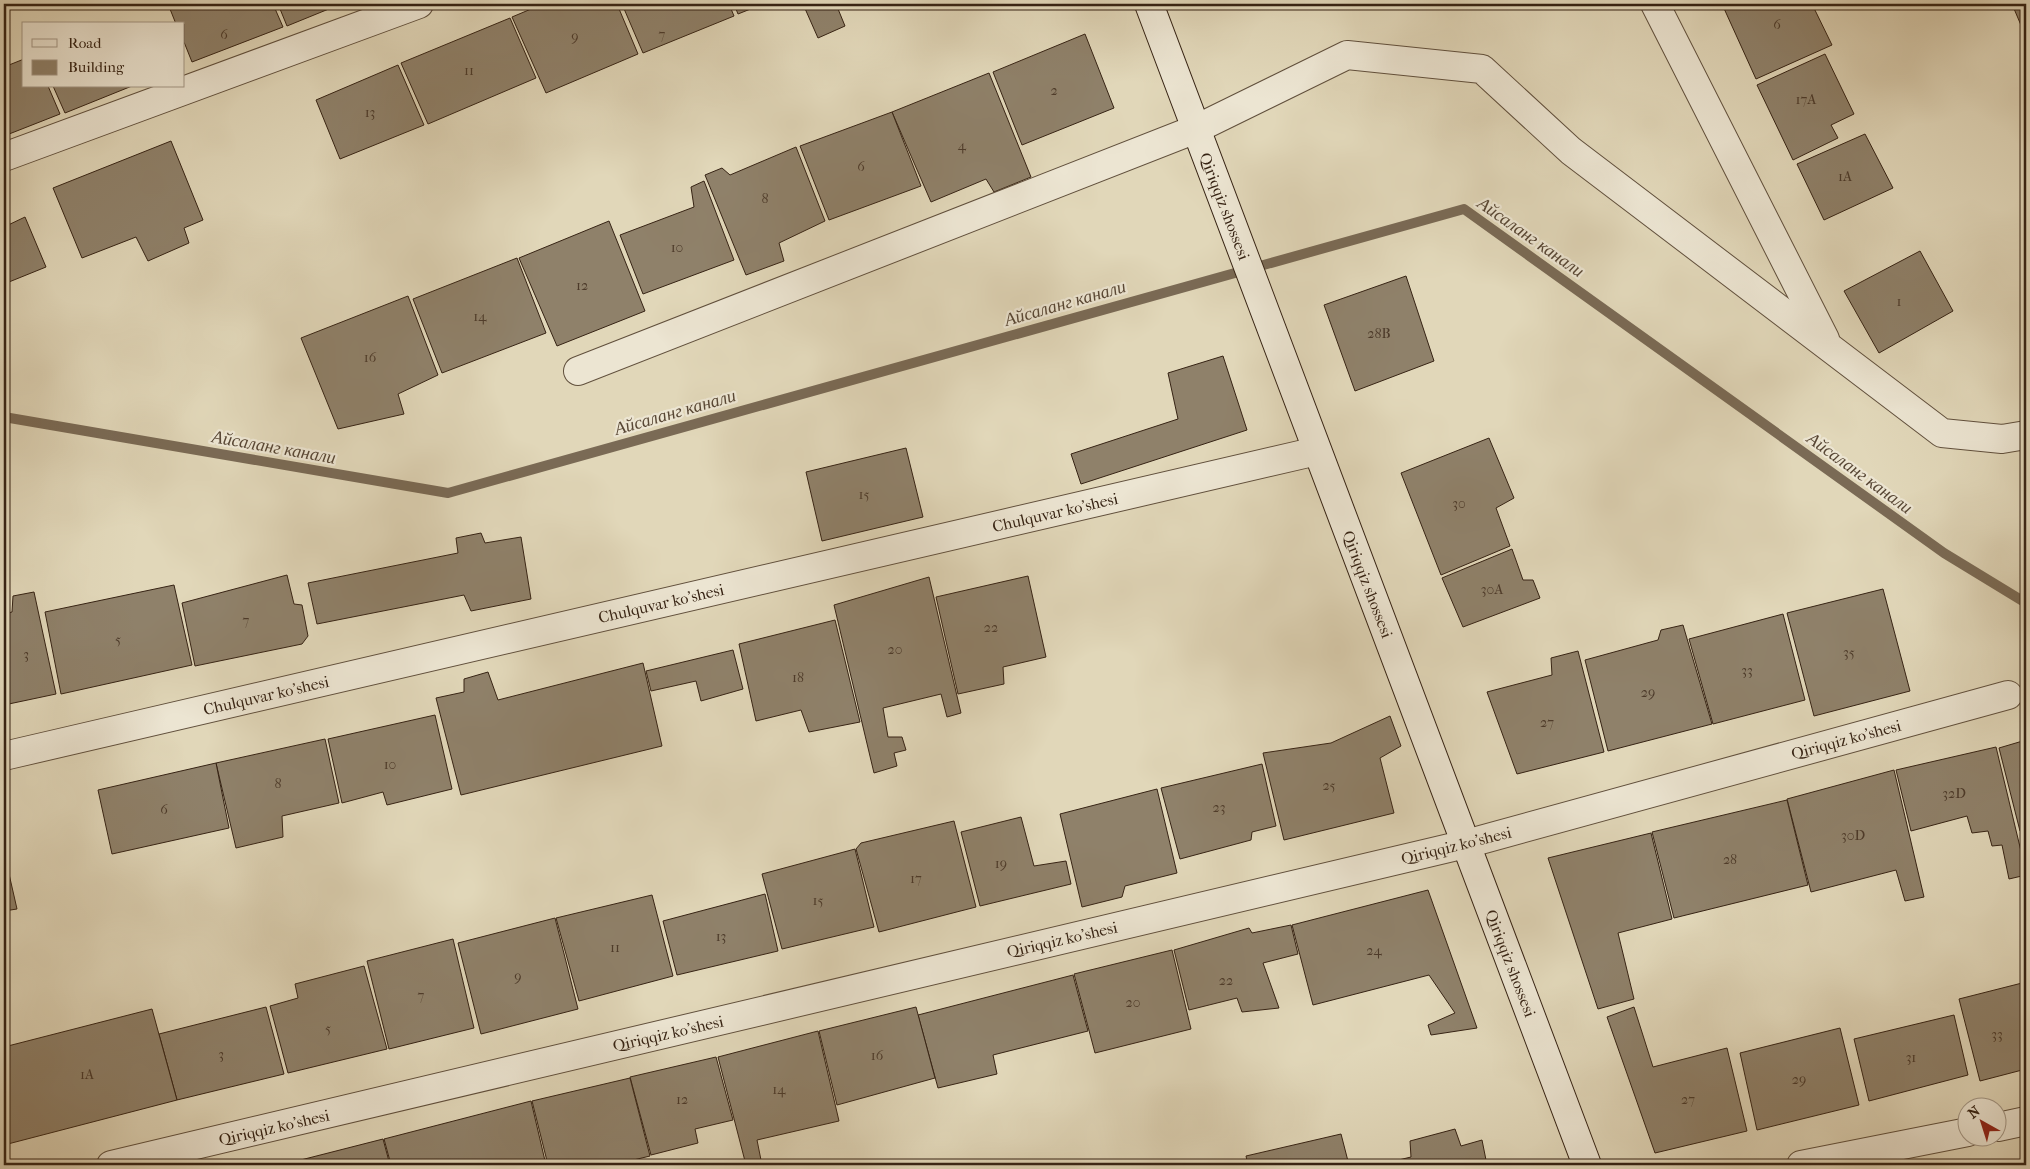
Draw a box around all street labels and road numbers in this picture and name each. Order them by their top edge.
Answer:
street label: Qiriqqiz shossesi [1195,150,1254,263]
street label: Chulquvar ko'shesi [990,489,1120,536]
street label: Qiriqqiz shossesi [1338,528,1397,641]
street label: Chulquvar ko'shesi [596,580,726,627]
street label: Chulquvar ko'shesi [201,672,331,719]
street label: Qiriqqiz ko'shesi [1789,716,1903,763]
street label: Qiriqqiz ko'shesi [1399,823,1513,868]
street label: Qiriqqiz shossesi [1481,907,1540,1020]
street label: Qiriqqiz ko'shesi [1005,917,1120,961]
street label: Qiriqqiz ko'shesi [611,1011,726,1055]
street label: Qiriqqiz ko'shesi [217,1105,332,1149]

